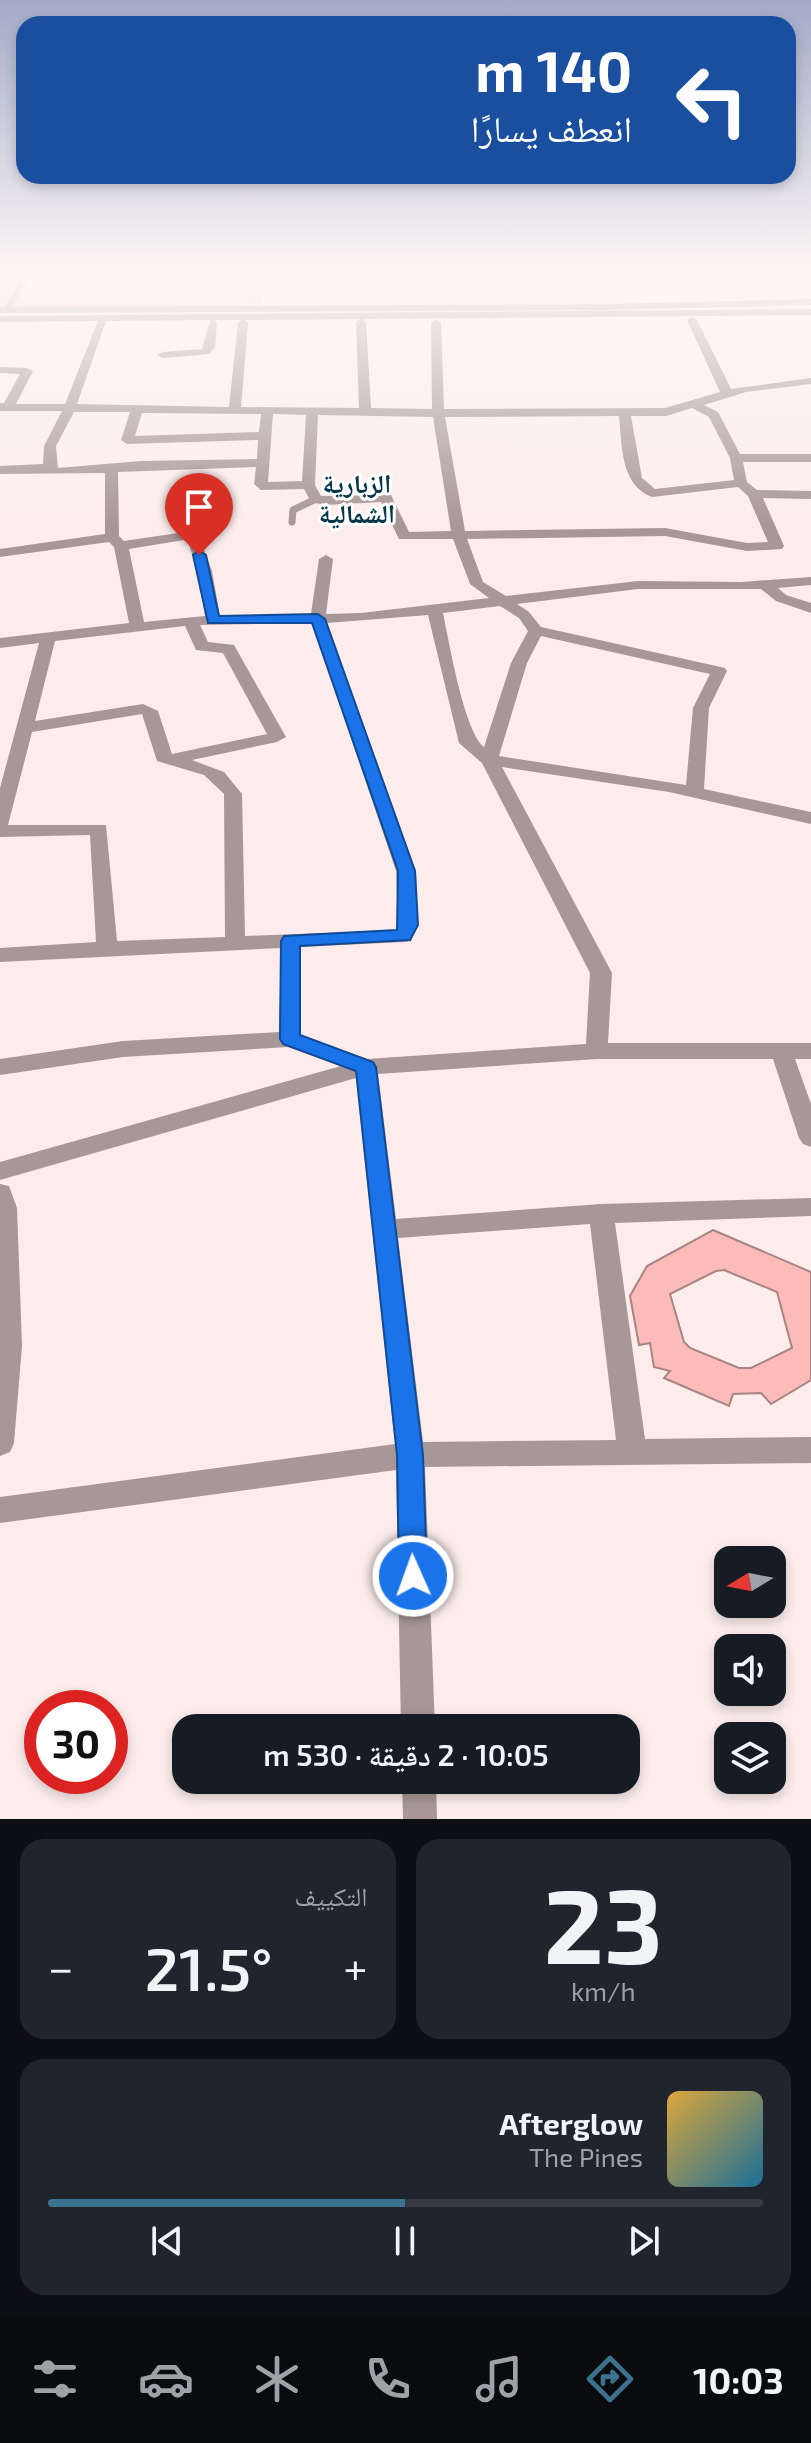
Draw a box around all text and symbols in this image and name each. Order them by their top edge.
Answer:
text: 140 m [475,36,632,103]
icon: left [660,48,764,152]
text: انعطف يسارًا [471,106,632,149]
district label: الزبارية الشمالية [319,467,395,528]
pin [165,473,233,555]
icon: arrive [177,485,221,529]
position arrow [371,1534,455,1618]
north arrow [714,1546,786,1618]
map controls [714,1546,786,1794]
button: sound [714,1634,786,1706]
speed limit sign: 30 [24,1690,128,1794]
button: layers [714,1722,786,1794]
text: 10:05 · 2 دقيقة · 530 m [263,1736,549,1772]
text: 23 [544,1860,663,1985]
text: التكييف [295,1880,368,1911]
text: 21.5° [145,1931,272,2003]
text: − [48,1940,74,1993]
text: + [343,1940,368,1993]
text: km/h [571,1975,636,2006]
text: Afterglow [499,2105,643,2141]
text: The Pines [529,2141,643,2172]
icon: previous [145,2219,189,2263]
icon: pause [383,2219,427,2263]
icon: next [622,2219,666,2263]
icon: filters [27,2351,83,2407]
icon: car [138,2351,194,2407]
icon: climate [249,2351,305,2407]
icon: phone [360,2351,416,2407]
icon: music [471,2351,527,2407]
icon: directions [582,2351,638,2407]
text: 10:03 [693,2358,784,2401]

